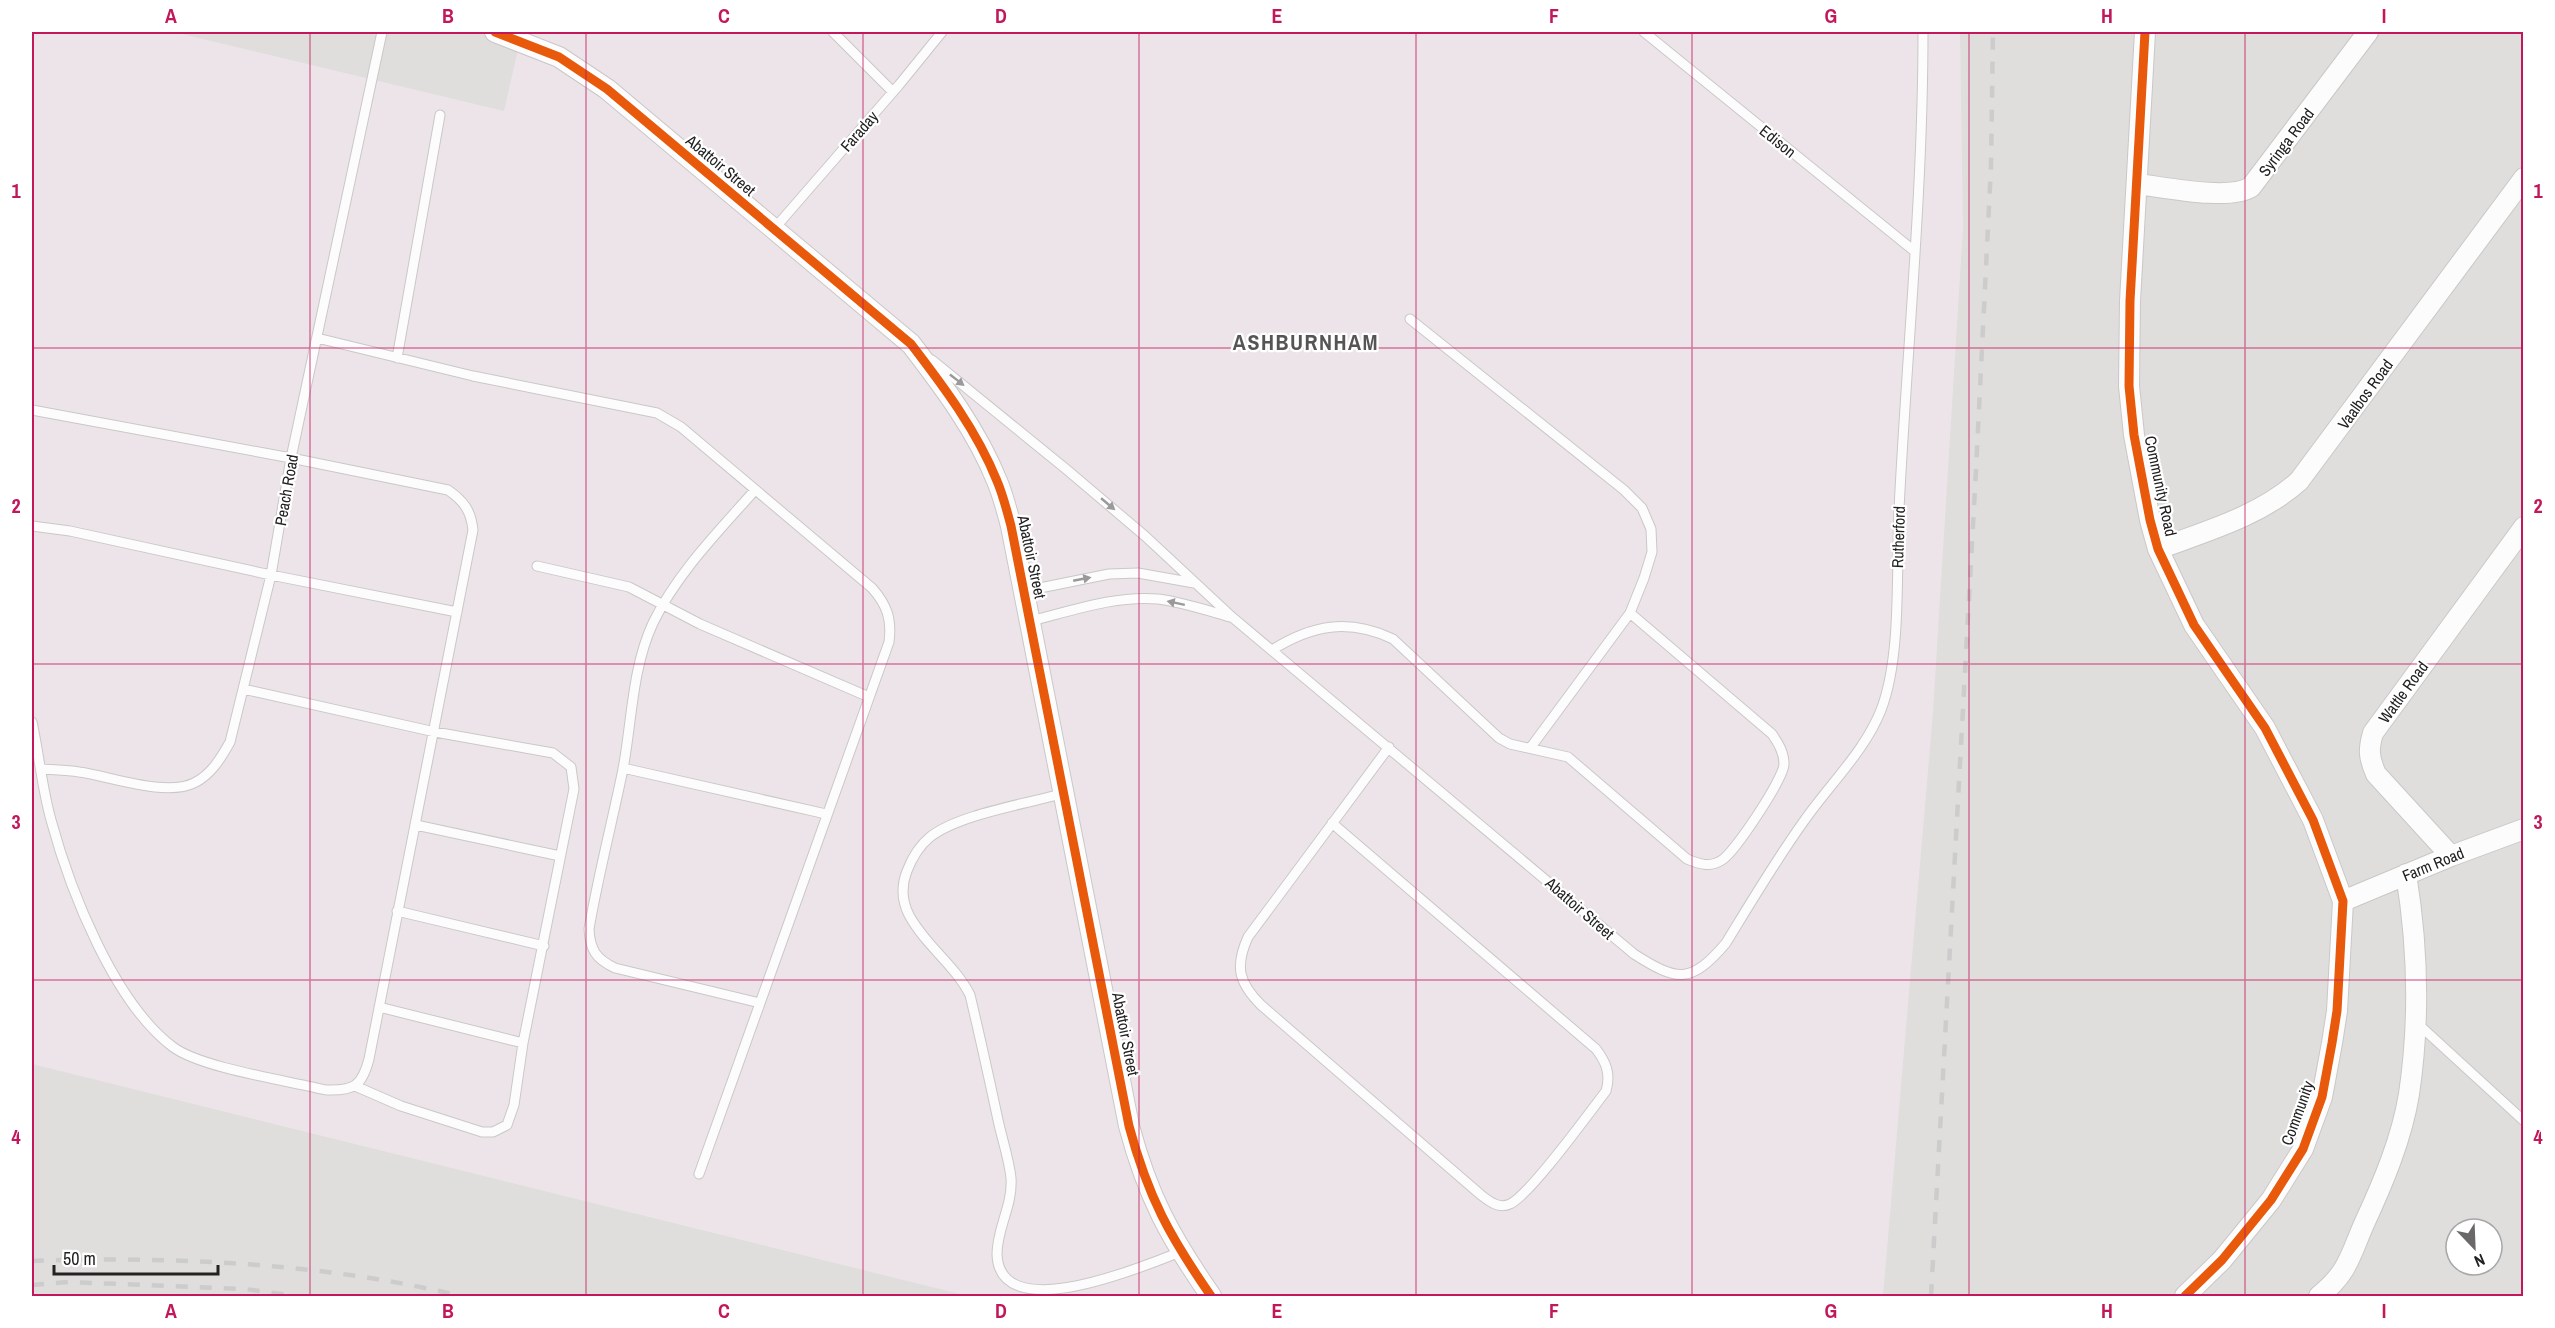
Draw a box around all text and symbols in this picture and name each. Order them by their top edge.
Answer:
text: A [165,2,177,29]
text: B [442,2,454,29]
text: C [718,2,730,29]
text: D [995,2,1007,29]
text: E [1272,2,1283,29]
text: F [1549,2,1559,29]
text: G [1825,2,1837,29]
text: H [2101,2,2113,29]
text: I [2382,2,2386,29]
street label: Syringa Road [2253,103,2319,181]
street label: Faraday [835,106,883,156]
street label: Edison [1755,120,1801,162]
street label: Abattoir Street [681,129,761,201]
text: 1 [11,177,21,204]
text: 1 [2533,177,2543,204]
district label: ASHBURNHAM [1233,327,1379,357]
street label: Vaalbos Road [2332,355,2398,433]
one-way arrow [949,374,965,386]
street label: Community Road [2140,434,2182,538]
street label: Peach Road [269,453,303,527]
text: 2 [11,492,21,519]
text: 2 [2533,492,2543,519]
one-way arrow [1100,497,1115,510]
street label: Rutherford [1886,506,1910,568]
street label: Abattoir Street [1012,512,1052,601]
one-way arrow [1073,574,1092,583]
one-way arrow [1166,597,1185,607]
street label: Wattle Road [2373,657,2433,727]
text: 3 [11,808,21,835]
text: 3 [2533,808,2543,835]
street label: Farm Road [2399,842,2467,886]
street label: Abattoir Street [1540,871,1619,944]
street label: Abattoir Street [1107,989,1145,1078]
street label: Community [2275,1077,2319,1148]
text: 4 [11,1123,21,1150]
text: 4 [2533,1123,2543,1150]
north arrow [2444,1217,2504,1277]
scale bar [54,1238,218,1276]
text: 50 m [63,1246,96,1271]
text: N [2471,1249,2489,1273]
text: A [165,1297,177,1324]
text: B [442,1297,454,1324]
text: C [718,1297,730,1324]
text: D [995,1297,1007,1324]
text: E [1272,1297,1283,1324]
text: F [1549,1297,1559,1324]
text: G [1825,1297,1837,1324]
text: H [2101,1297,2113,1324]
text: I [2382,1297,2386,1324]

